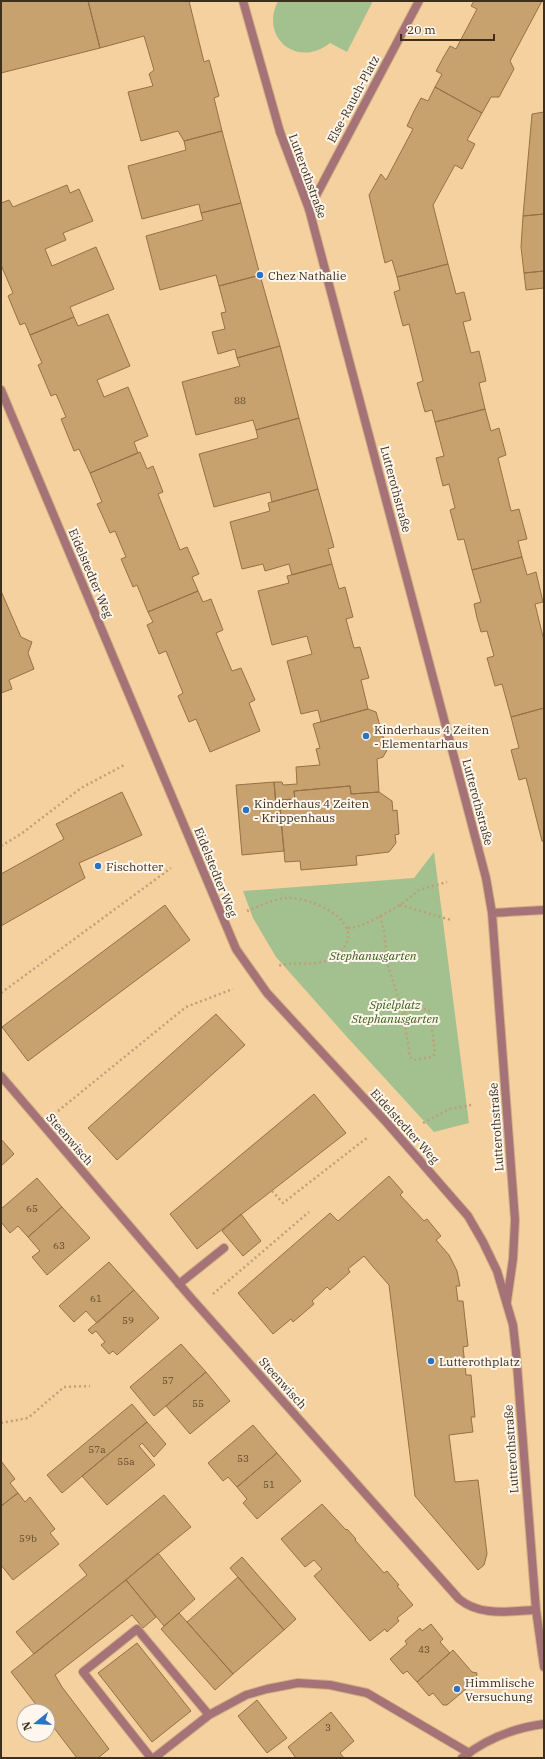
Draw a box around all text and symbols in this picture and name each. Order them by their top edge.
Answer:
scale bar [401,16,494,42]
text: 20 m [407,22,436,37]
street label: Else-Rauch-Platz [324,53,382,145]
street label: Lutterothstraße [286,132,330,220]
place label: Chez Nathalie [268,268,346,283]
marker: Chez Nathalie [255,270,265,280]
house number: 88 [234,394,246,407]
street label: Lutterothstraße [377,444,415,534]
street label: Eidelstedter Weg [65,526,117,620]
place label: Kinderhaus 4 Zeiten - Elementarhaus [374,722,489,751]
marker: Kinderhaus 4 Zeiten - Elementarhaus [361,731,371,741]
street label: Lutterothstraße [459,757,497,847]
place label: Kinderhaus 4 Zeiten - Krippenhaus [254,796,369,825]
marker: Kinderhaus 4 Zeiten - Krippenhaus [241,805,251,815]
street label: Eidelstedter Weg [191,825,241,919]
place label: Fischotter [106,859,164,874]
marker: Fischotter [93,861,103,871]
park label: Stephanusgarten [328,948,417,963]
park label: Spielplatz Stephanusgarten [350,997,439,1026]
street label: Lutterothstraße [485,1082,507,1172]
street label: Eidelstedter Weg [367,1086,443,1167]
street label: Steenwisch [43,1110,97,1169]
house number: 65 [26,1202,38,1215]
house number: 63 [53,1239,65,1252]
house number: 61 [90,1292,102,1305]
house number: 59 [122,1314,134,1327]
street label: Steenwisch [256,1354,310,1412]
place label: Lutterothplatz [439,1354,520,1369]
marker: Lutterothplatz [426,1356,436,1366]
house number: 57 [162,1374,174,1387]
house number: 55 [192,1397,204,1410]
street label: Lutterothstraße [500,1404,522,1494]
house number: 57a [88,1443,106,1456]
house number: 53 [237,1452,249,1465]
house number: 55a [117,1455,135,1468]
house number: 51 [263,1478,275,1491]
house number: 59b [19,1532,37,1545]
house number: 43 [418,1643,430,1656]
place label: Himmlische Versuchung [465,1675,534,1704]
marker: Himmlische Versuchung [452,1684,462,1694]
north arrow [16,1703,56,1743]
text: N [18,1720,34,1732]
house number: 3 [325,1721,331,1734]

